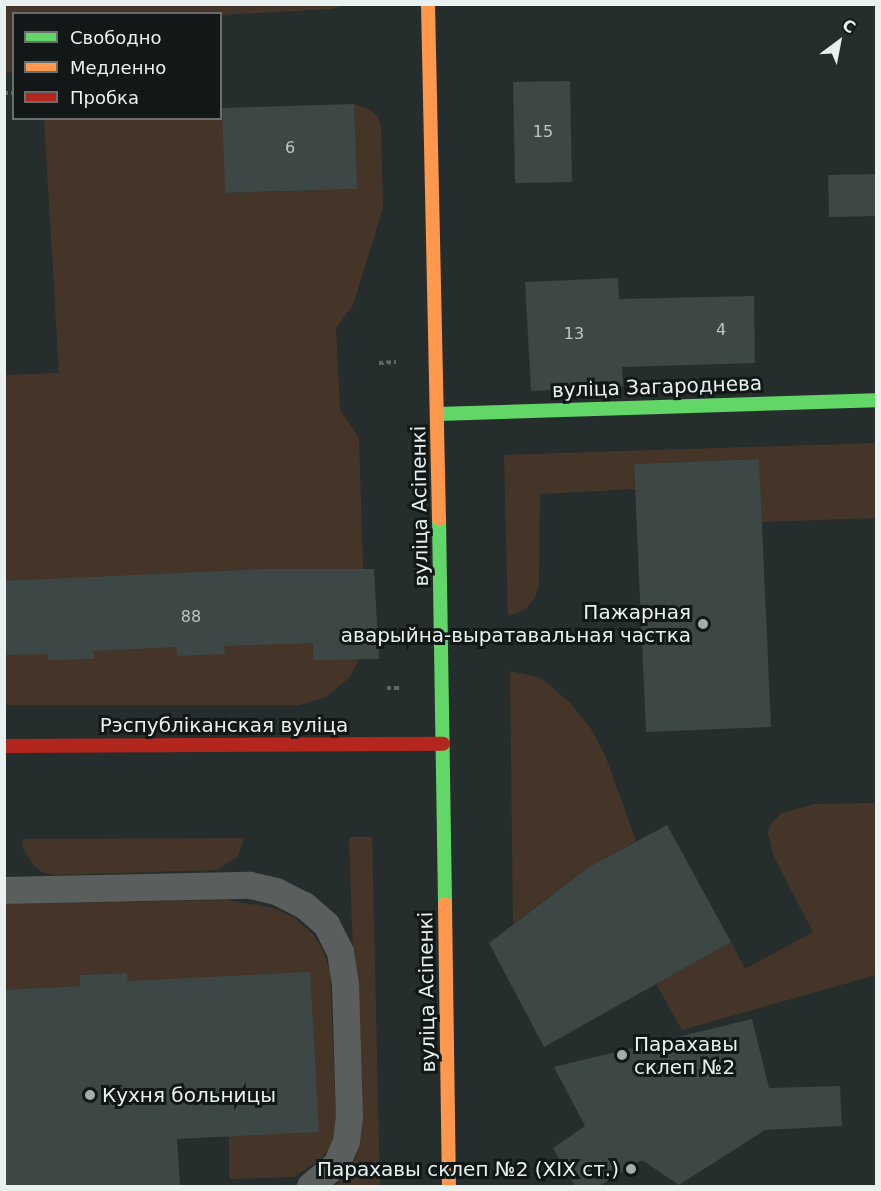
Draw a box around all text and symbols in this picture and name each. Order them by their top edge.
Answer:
legend [12,12,222,120]
north arrow [809,12,869,72]
text: С [839,15,859,37]
text: Свободно [70,27,162,48]
text: Медленно [70,57,166,78]
text: Пробка [70,87,139,108]
house number: 15 [533,122,553,142]
house number: 6 [285,138,295,158]
house number: 4 [716,320,726,340]
house number: 13 [564,324,584,344]
street label: вуліца Загароднева [552,371,762,403]
street label: вуліца Асіпенкі [407,426,433,586]
place label: Пажарная аварыйна-выратавальная частка [341,600,691,647]
house number: 88 [181,607,201,627]
marker: Пажарная аварыйна-выратавальная частка [696,617,710,631]
street label: Рэспубліканская вуліца [100,713,348,737]
street label: вуліца Асіпенкі [414,912,440,1072]
place label: Парахавы склеп №2 [634,1032,738,1079]
marker: Парахавы склеп №2 [615,1048,629,1062]
place label: Кухня больницы [102,1083,276,1107]
marker: Кухня больницы [83,1088,97,1102]
place label: Парахавы склеп №2 (XIX ст.) [317,1157,619,1181]
marker: Парахавы склеп №2 (XIX ст.) [624,1162,638,1176]

